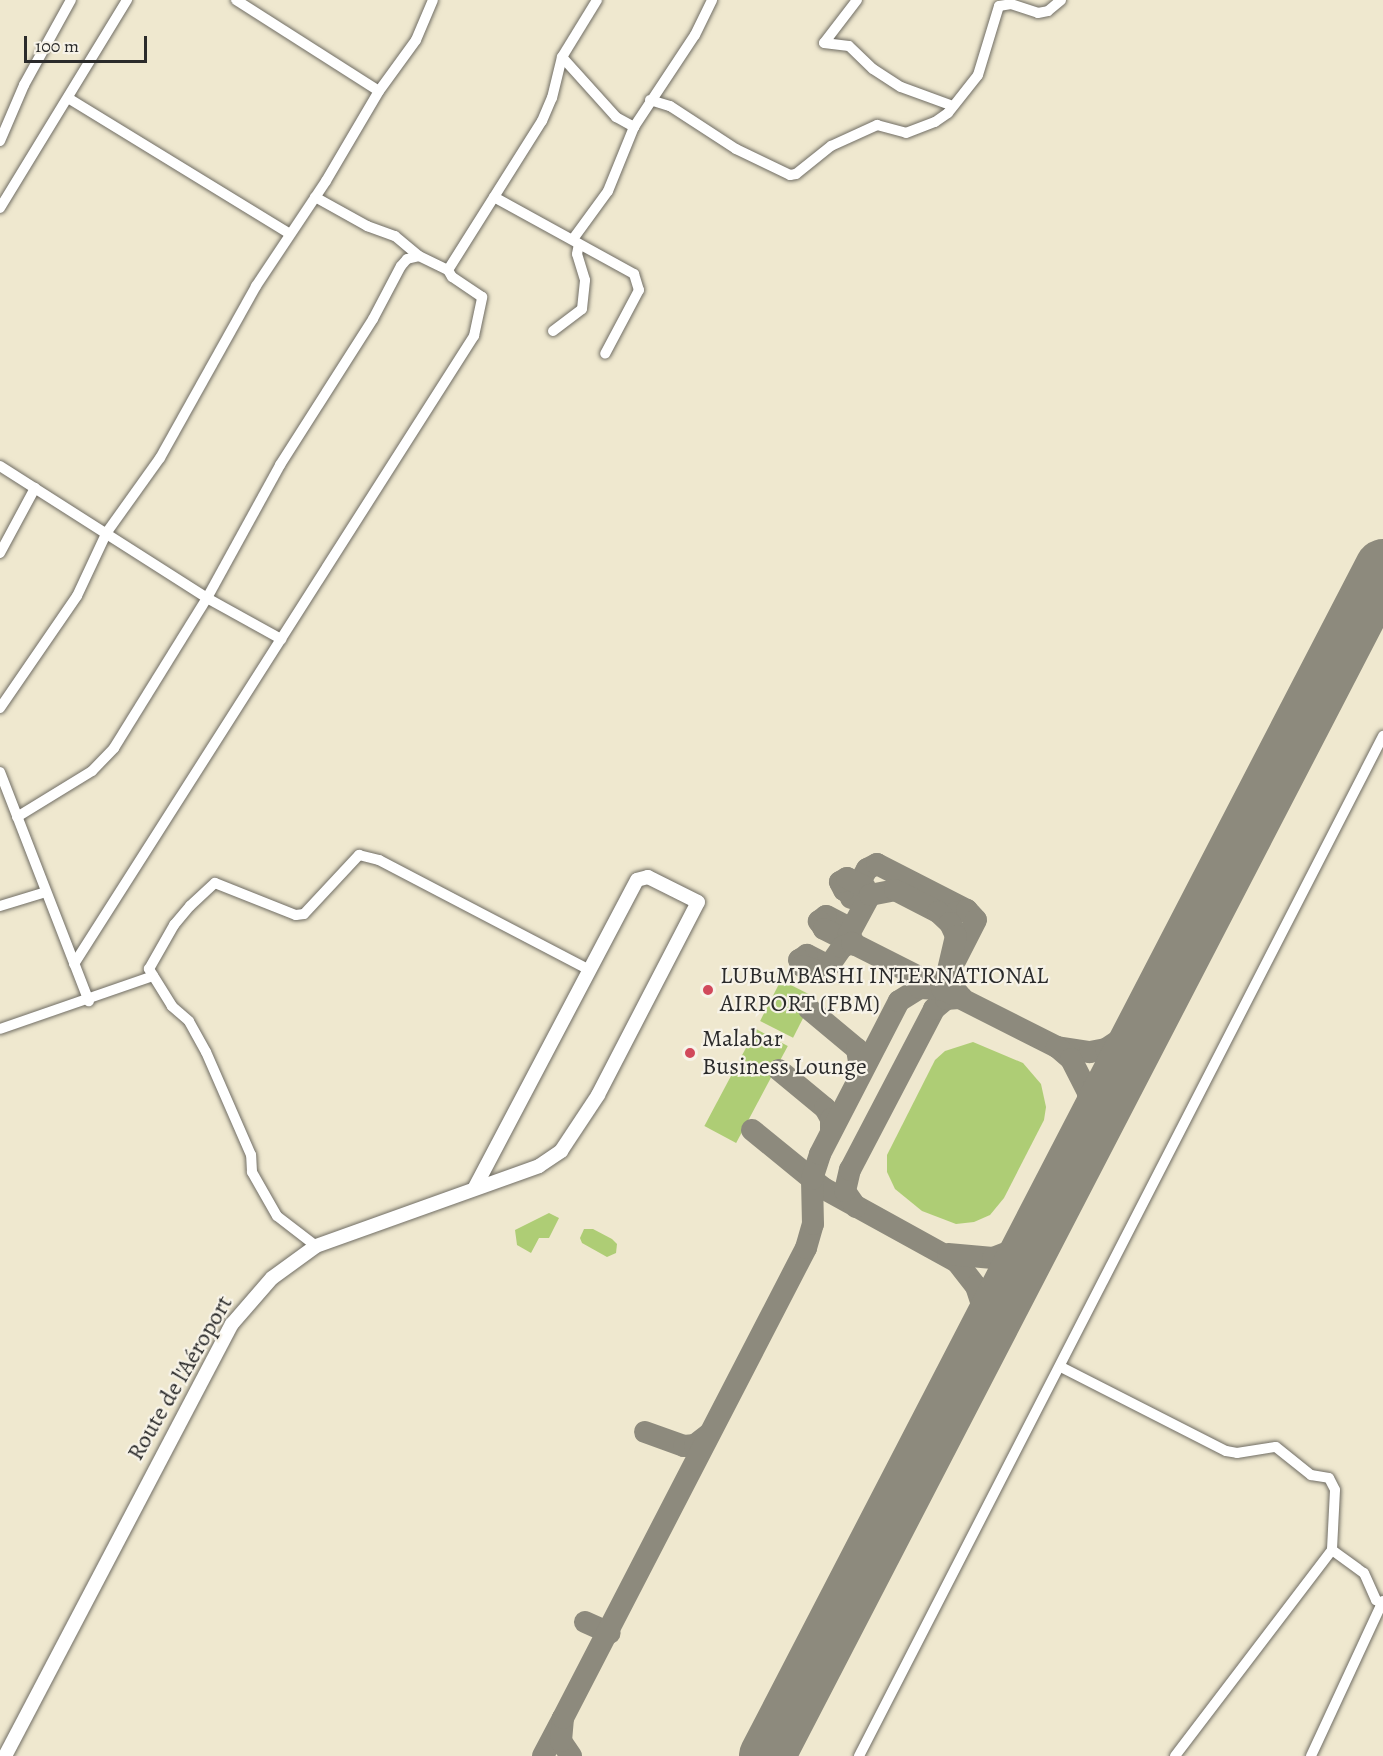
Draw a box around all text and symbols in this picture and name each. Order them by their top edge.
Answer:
scale bar [27,24,150,62]
text: 100 m [35,34,79,58]
place label: LUBuMBASHI INTERNATIONAL AIRPORT (FBM) [720,962,1048,1018]
marker: LUBuMBASHI INTERNATIONAL AIRPORT (FBM) [701,983,715,997]
place label: Malabar Business Lounge [702,1025,867,1081]
marker: Malabar Business Lounge [683,1046,697,1060]
street label: Route de l'Aéroport [121,1291,239,1465]

